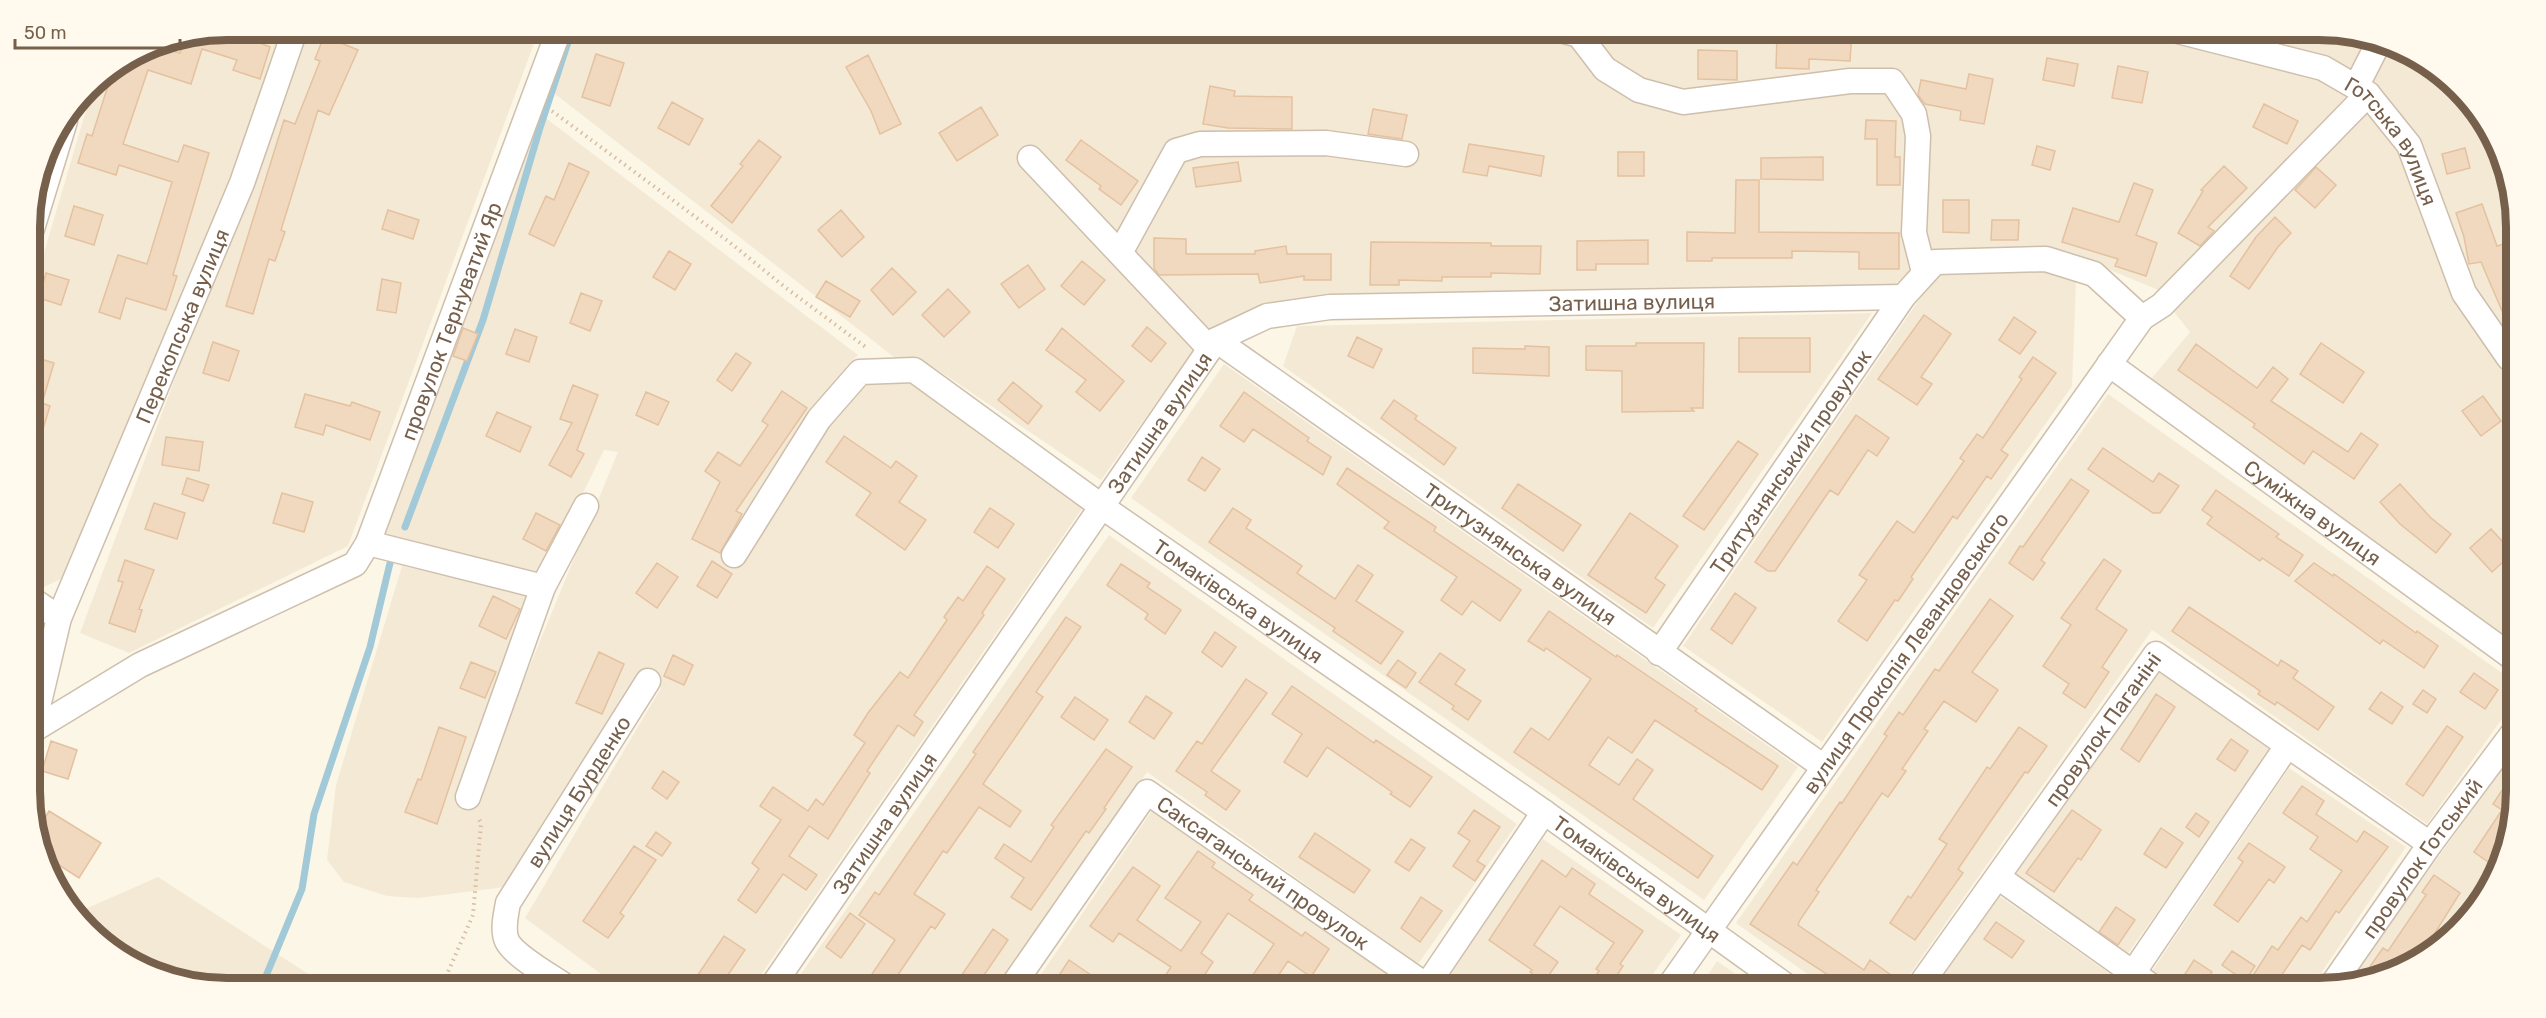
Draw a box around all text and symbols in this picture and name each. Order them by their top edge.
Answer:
scale bar [15,12,180,50]
text: 50 m [24,22,67,44]
street label: Готська вулиця [2341,71,2443,209]
street label: провулок Тернуватий Яр [395,198,506,444]
street label: Перекопська вулиця [130,225,234,427]
street label: Затишна вулиця [1548,288,1715,316]
street label: Тритузнянський провулок [1704,344,1876,579]
street label: Затишна вулиця [1102,347,1217,498]
street label: Суміжна вулиця [2239,454,2386,570]
street label: Тритузнянська вулиця [1419,478,1622,630]
street label: вулиця Прокопія Левандовського [1797,507,2013,798]
street label: Томаківська вулиця [1149,534,1328,668]
street label: провулок Паганіні [2039,647,2166,811]
street label: вулиця Бурденко [521,711,636,872]
street label: Затишна вулиця [827,747,942,899]
street label: провулок Готський [2356,773,2487,943]
street label: Саксаганський провулок [1152,790,1374,955]
street label: Томаківська вулиця [1548,810,1726,947]

